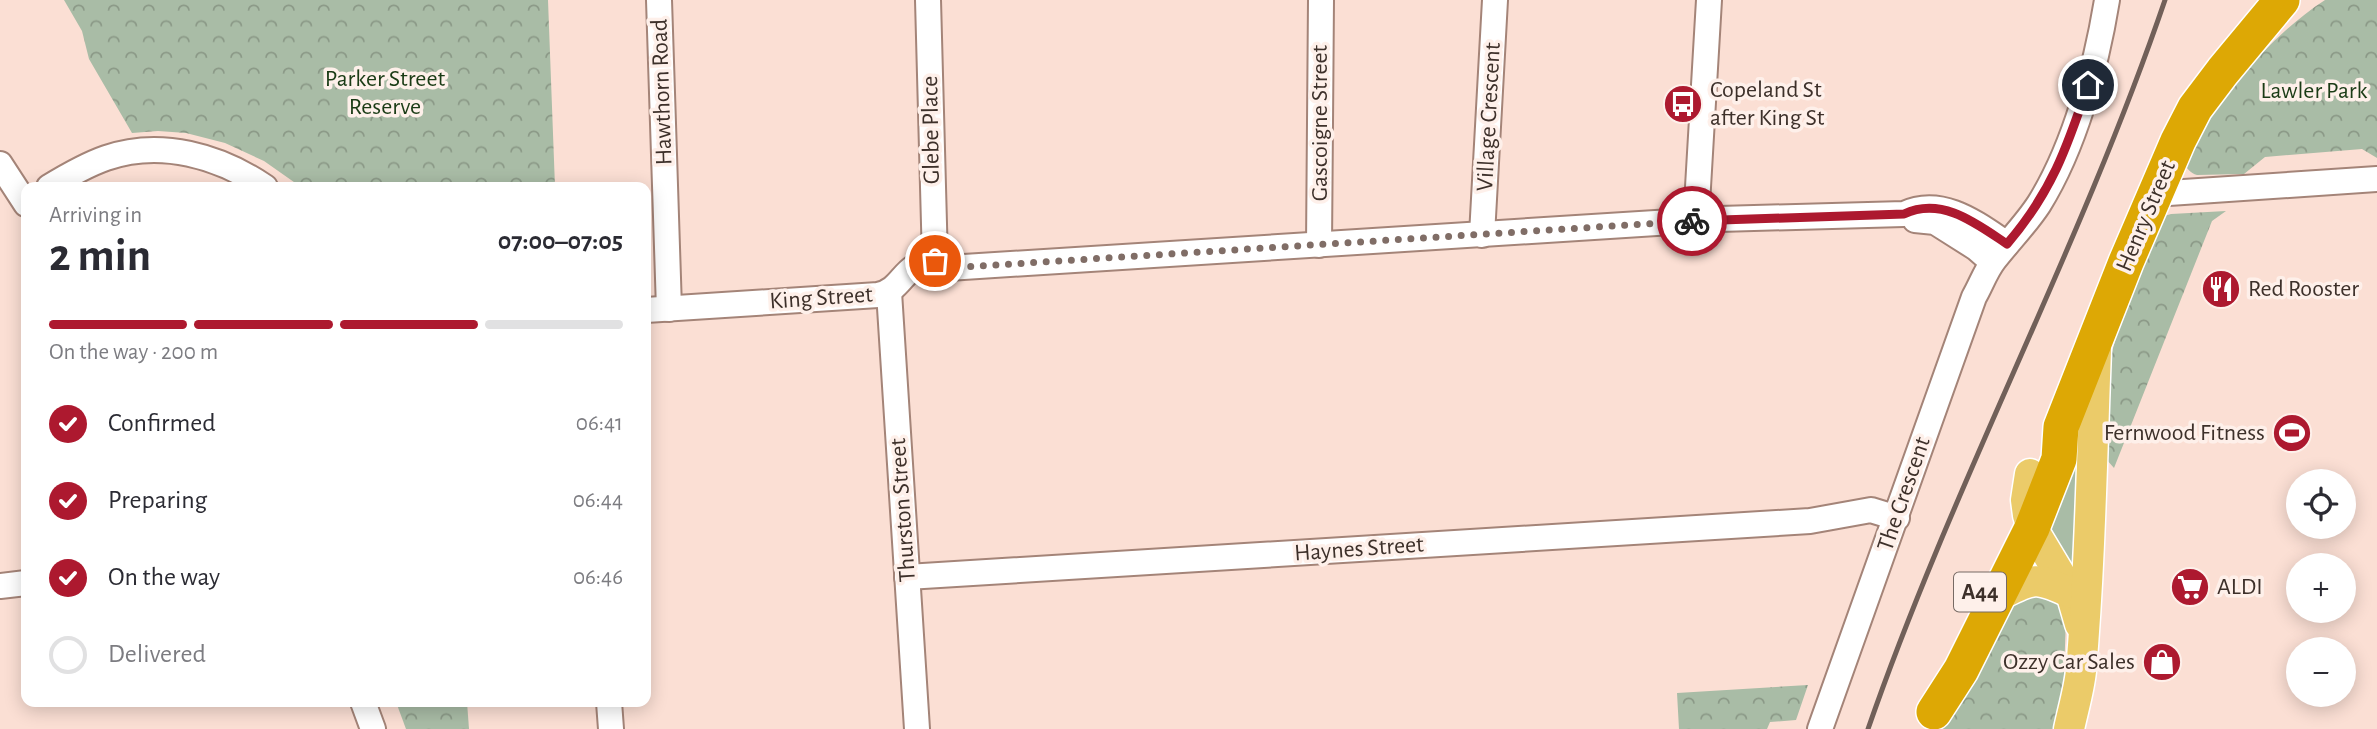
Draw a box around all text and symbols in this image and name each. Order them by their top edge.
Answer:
street label: Hawthorn Road [647,18,677,166]
street label: Village Crescent [1473,42,1505,192]
street label: Gascoigne Street [1308,44,1332,201]
pin [2058,55,2118,115]
icon: home [2069,66,2107,104]
park label: Parker Street Reserve [325,67,445,119]
street label: Glebe Place [918,76,944,184]
place label: Copeland St after King St [1710,78,1825,130]
park label: Lawler Park [2260,79,2368,103]
bus stop icon: Copeland St after King St [1662,83,1704,125]
street label: Henry Street [2112,157,2180,275]
courier [1657,186,1727,256]
icon: bike [1673,202,1711,240]
text: Arriving in [49,204,142,227]
text: 07:00–07:05 [498,228,623,254]
pin [905,231,965,291]
text: 2 min [49,233,151,279]
icon: bag [916,242,954,280]
restaurant icon: Red Rooster [2200,268,2242,310]
place label: Red Rooster [2248,277,2359,301]
street label: King Street [769,282,874,314]
text: On the way · 200 m [49,341,218,364]
icon: check [49,405,87,443]
text: Confirmed [108,410,216,436]
text: 06:41 [576,412,623,435]
sports icon: Fernwood Fitness [2271,412,2313,454]
place label: Fernwood Fitness [2104,421,2265,445]
street label: The Crescent [1873,433,1935,554]
street label: Thurston Street [886,437,920,583]
map controls [2286,469,2356,707]
button: locate [2286,469,2356,539]
icon: check [49,482,87,520]
text: Preparing [108,487,207,513]
text: 06:44 [573,489,623,512]
street label: Haynes Street [1293,532,1425,565]
button: + [2286,553,2356,623]
icon: check [49,559,87,597]
text: On the way [108,564,220,590]
text: 06:46 [573,566,623,589]
supermarket icon: ALDI [2169,566,2211,608]
road number: A44 [1954,572,2006,612]
place label: ALDI [2217,575,2263,599]
button: − [2286,637,2356,707]
text: Delivered [108,641,206,667]
shop icon: Ozzy Car Sales [2141,641,2183,683]
place label: Ozzy Car Sales [2003,650,2135,674]

